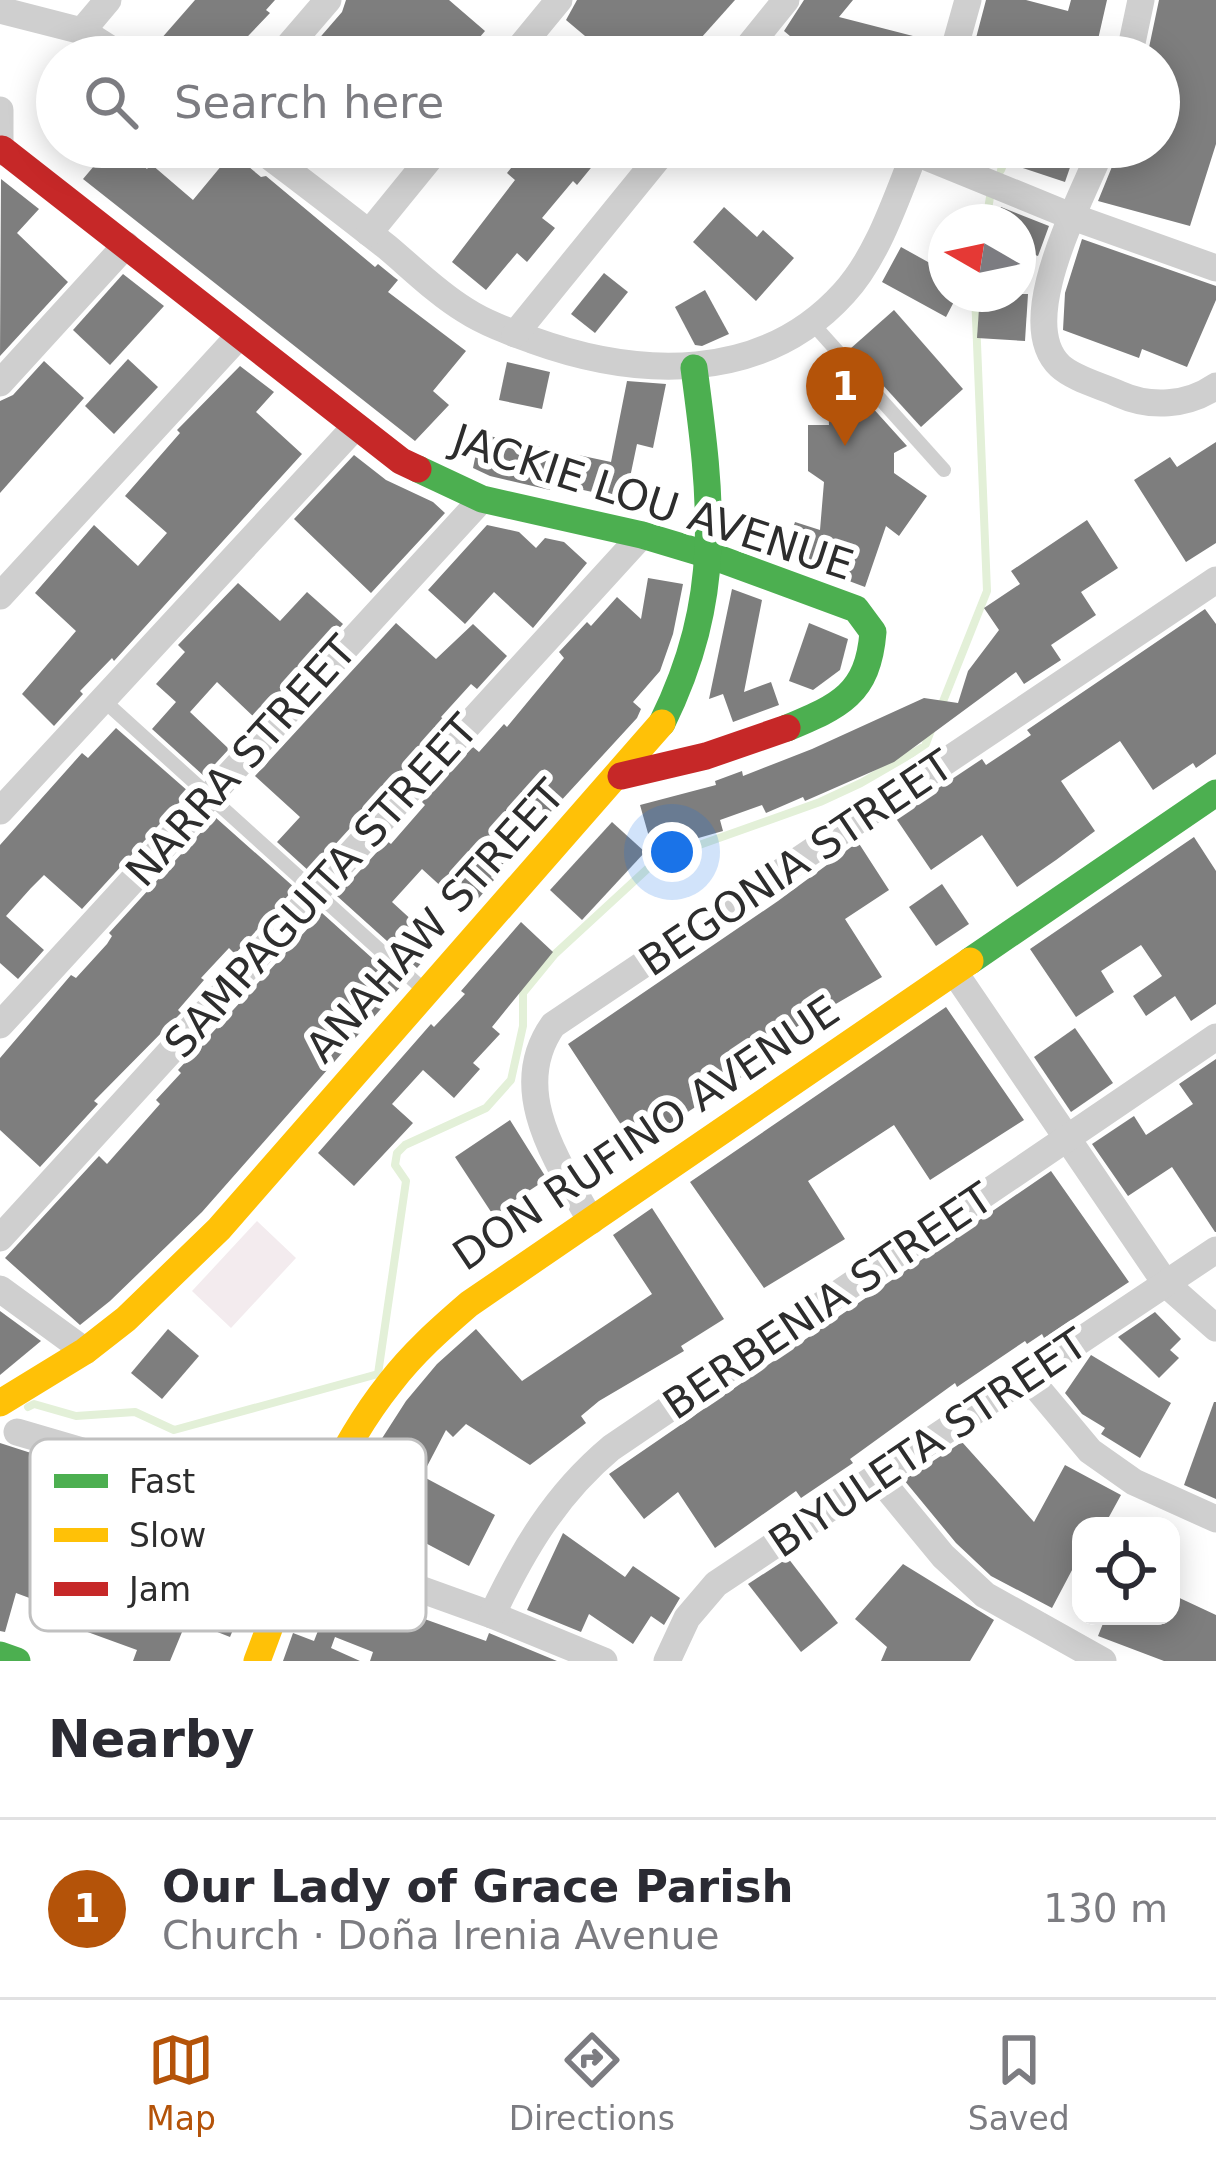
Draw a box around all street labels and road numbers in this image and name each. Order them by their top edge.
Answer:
street label: JACKIE LOU AVENUE [444,413,859,590]
street label: NARRA STREET [116,626,366,896]
street label: SAMPAGUITA STREET [154,705,488,1067]
street label: BEGONIA STREET [630,740,962,986]
street label: ANAHAW STREET [296,770,575,1072]
street label: DON RUFINO AVENUE [444,986,848,1280]
street label: BERBENIA STREET [654,1173,1002,1429]
street label: BIYULETA STREET [760,1318,1096,1567]

